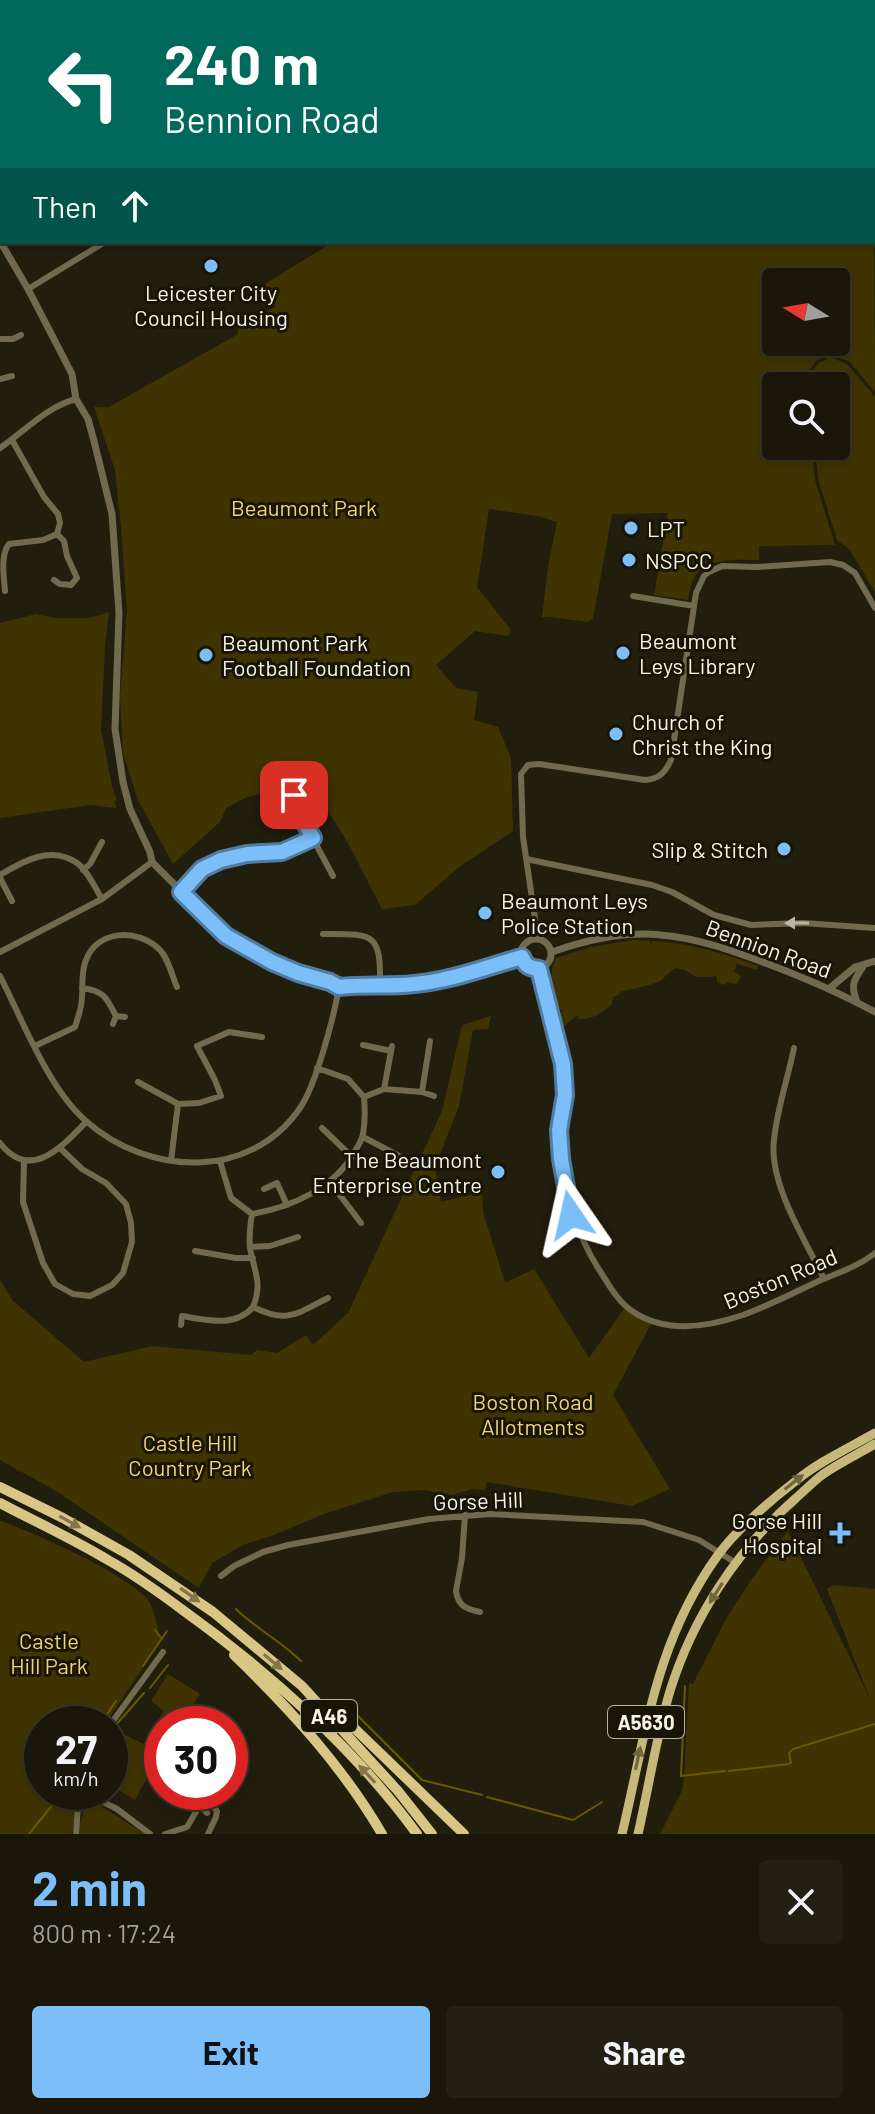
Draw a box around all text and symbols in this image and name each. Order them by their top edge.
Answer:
text: 240 m [164,29,319,96]
icon: left [32,32,136,136]
text: Bennion Road [164,97,380,140]
icon: ahead [113,184,157,228]
text: Then [32,188,97,224]
marker: Leicester City Council Housing [202,257,220,275]
north arrow [762,268,850,356]
map controls [762,268,850,460]
place label: Leicester City Council Housing [134,279,288,330]
button: search [762,372,850,460]
park label: Beaumont Park [231,494,377,520]
place label: LPT [647,515,685,541]
marker: LPT [622,519,640,537]
place label: NSPCC [645,547,712,573]
marker: NSPCC [620,551,638,569]
place label: Beaumont Leys Library [639,627,755,678]
place label: Beaumont Park Football Foundation [222,629,411,680]
marker: Beaumont Leys Library [614,644,632,662]
marker: Beaumont Park Football Foundation [197,646,215,664]
place label: Church of Christ the King [632,708,772,759]
marker: Church of Christ the King [607,725,625,743]
pin [260,761,328,829]
icon: arrive [272,773,316,817]
place label: Slip & Stitch [652,836,768,862]
marker: Slip & Stitch [775,840,793,858]
place label: Beaumont Leys Police Station [501,887,648,938]
marker: Beaumont Leys Police Station [476,904,494,922]
street label: Bennion Road [703,913,835,983]
one-way arrow [784,917,809,929]
place label: The Beaumont Enterprise Centre [312,1146,482,1197]
marker: The Beaumont Enterprise Centre [489,1163,507,1181]
position arrow [529,1173,613,1257]
street label: Boston Road [719,1242,841,1314]
park label: Boston Road Allotments [473,1388,593,1439]
park label: Castle Hill Country Park [128,1429,252,1480]
one-way arrow [784,1475,804,1491]
street label: Gorse Hill [432,1485,524,1515]
place label: Gorse Hill Hospital [732,1507,822,1558]
one-way arrow [58,1516,81,1529]
marker: Gorse Hill Hospital [829,1522,851,1544]
one-way arrow [709,1582,723,1604]
one-way arrow [179,1587,200,1602]
park label: Castle Hill Park [10,1627,88,1678]
one-way arrow [262,1653,282,1670]
road number: A46 [301,1700,357,1732]
speed limit sign: 30 [144,1706,248,1810]
road number: A5630 [608,1706,684,1738]
text: 27 [55,1724,97,1772]
one-way arrow [632,1745,645,1770]
one-way arrow [358,1765,376,1784]
text: km/h [53,1766,99,1790]
text: 2 min [32,1858,147,1916]
button: close [759,1860,843,1944]
text: 800 m · 17:24 [32,1917,176,1948]
button: Exit [32,2006,430,2098]
button: Share [446,2006,843,2098]

